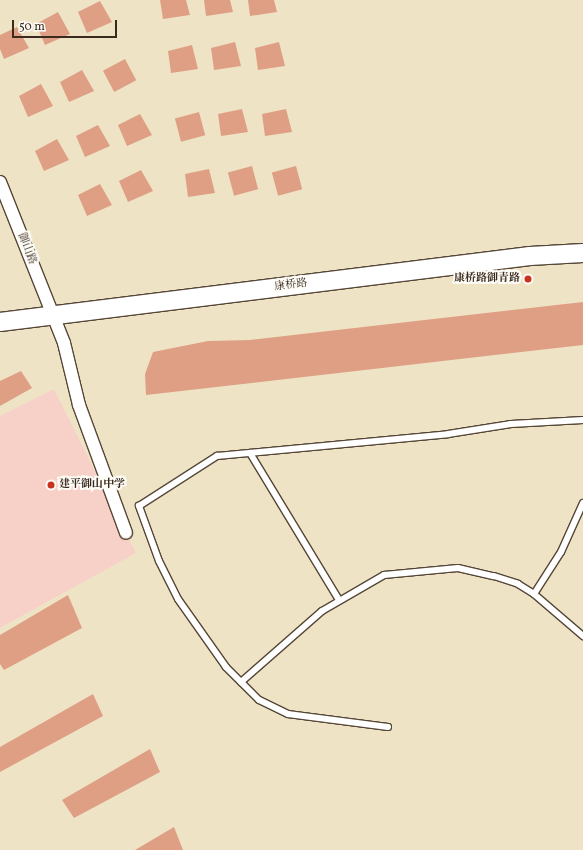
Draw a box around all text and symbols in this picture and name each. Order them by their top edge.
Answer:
scale bar [14,12,119,38]
text: 50 m [19,19,45,35]
street label: 御山路 [14,231,38,267]
place label: 康桥路御青路 [454,272,520,286]
marker: 康桥路御青路 [523,274,533,284]
street label: 康桥路 [274,277,308,295]
place label: 建平御山中学 [59,478,125,492]
marker: 建平御山中学 [46,480,56,490]

